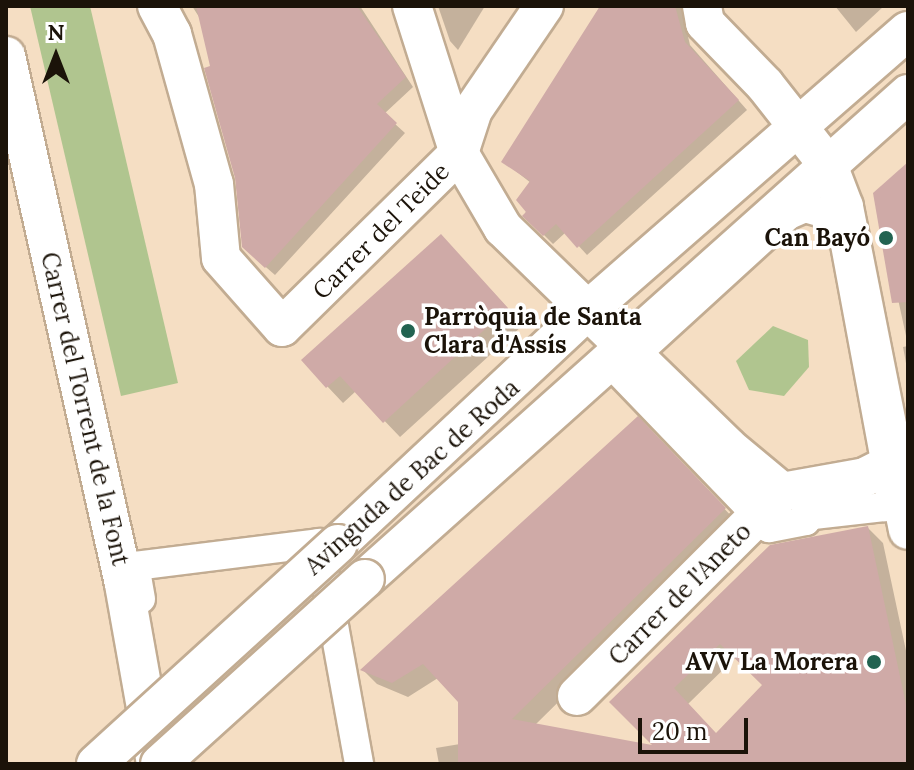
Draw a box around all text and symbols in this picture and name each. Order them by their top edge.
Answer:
north arrow [16,16,96,96]
text: N [47,18,65,46]
street label: Carrer del Teide [307,157,455,305]
place label: Can Bayó [765,224,870,252]
marker: Can Bayó [877,229,895,247]
street label: Carrer del Torrent de la Font [35,249,135,569]
place label: Parròquia de Santa Clara d'Assís [424,303,642,359]
marker: Parròquia de Santa Clara d'Assís [399,322,417,340]
street label: Avinguda de Bac de Roda [299,373,525,581]
street label: Carrer de l'Aneto [603,517,757,671]
place label: AVV La Morera [686,648,858,676]
marker: AVV La Morera [865,653,883,671]
scale bar [642,702,752,752]
text: 20 m [652,716,708,747]

